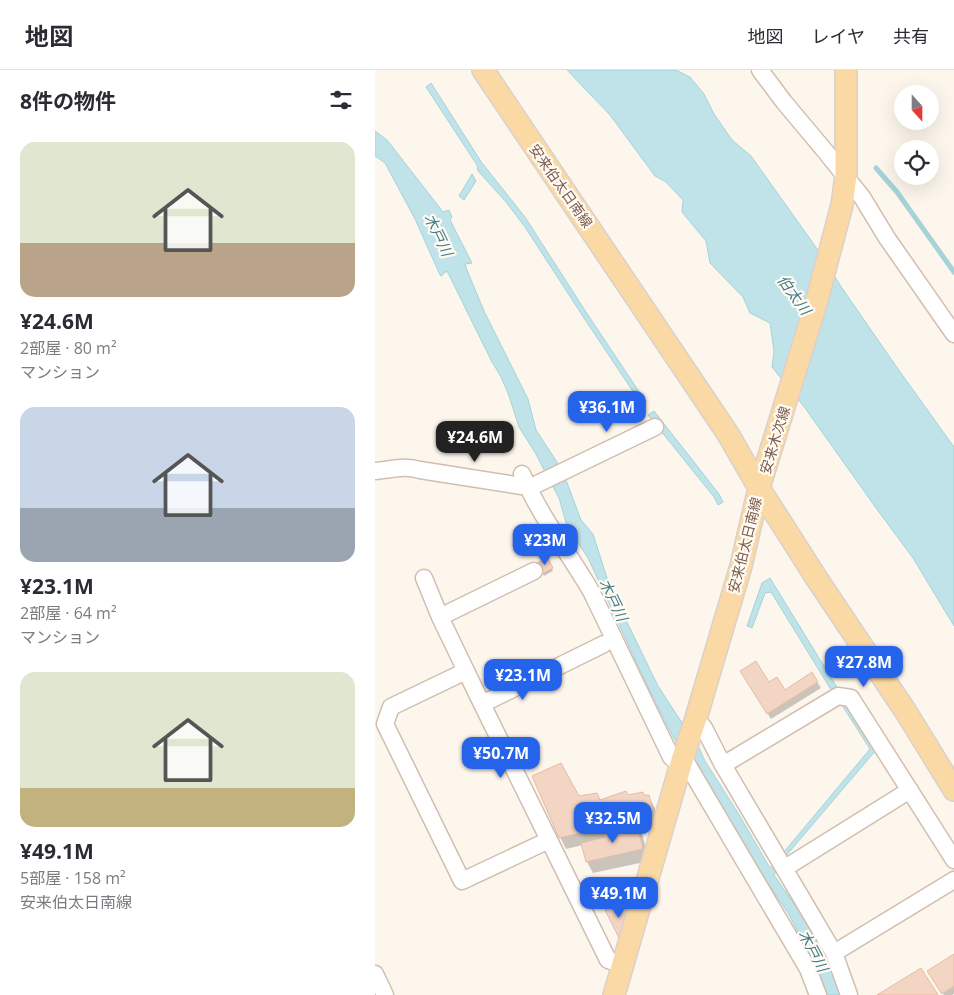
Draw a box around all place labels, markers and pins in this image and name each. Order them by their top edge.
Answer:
pin: ¥36.1M [566,390,648,433]
pin: ¥24.6M [434,420,516,463]
pin: ¥23M [515,524,575,566]
pin: ¥27.8M [823,646,905,688]
pin: ¥23.1M [482,658,564,701]
pin: ¥50.7M [460,736,542,779]
pin: ¥32.5M [572,802,654,844]
pin: ¥49.1M [578,876,660,919]

